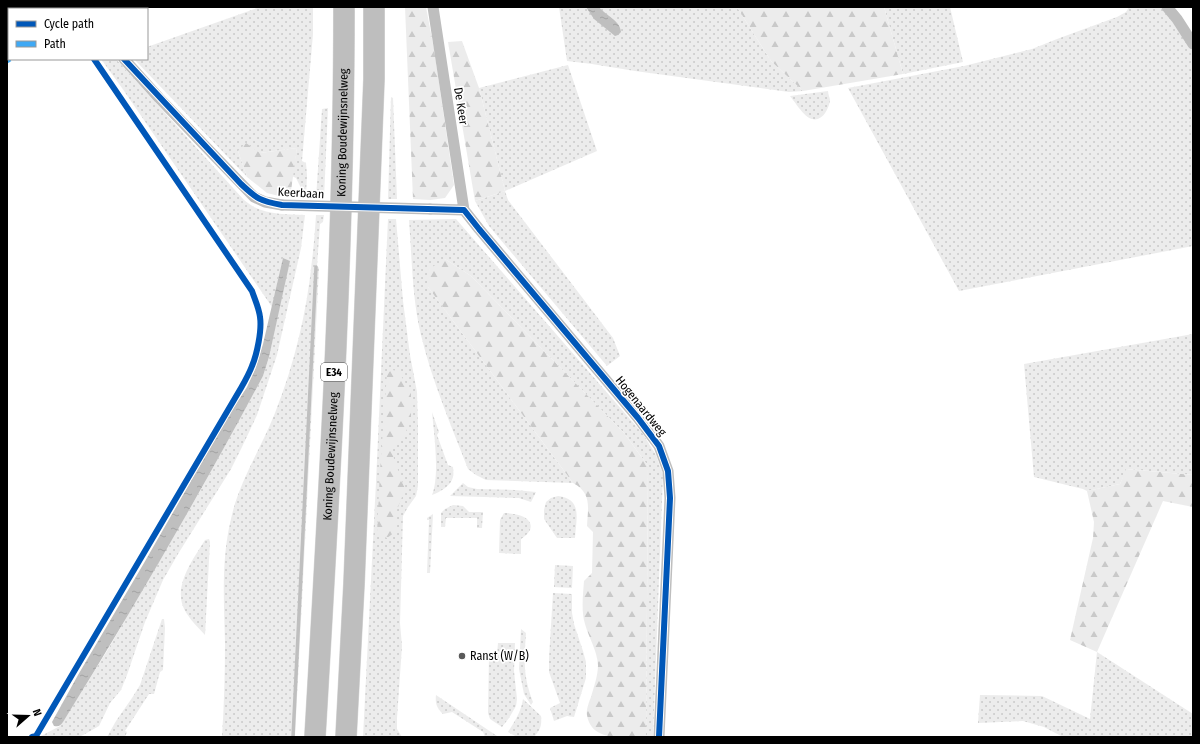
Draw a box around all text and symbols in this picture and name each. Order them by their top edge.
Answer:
legend [8,8,148,60]
text: Cycle path [44,17,94,31]
text: Path [44,37,66,51]
street label: Koning Boudewijnsnelweg [334,68,351,197]
street label: De Keer [451,86,471,127]
street label: Keerbaan [277,185,325,201]
road number: E34 [321,363,347,381]
street label: Hogenaardweg [613,373,670,439]
street label: Koning Boudewijnsnelweg [320,392,341,521]
place label: Ranst (W/B) [470,649,529,663]
marker: Ranst (W/B) [457,651,467,661]
north arrow [8,696,48,736]
text: N [30,707,44,718]

